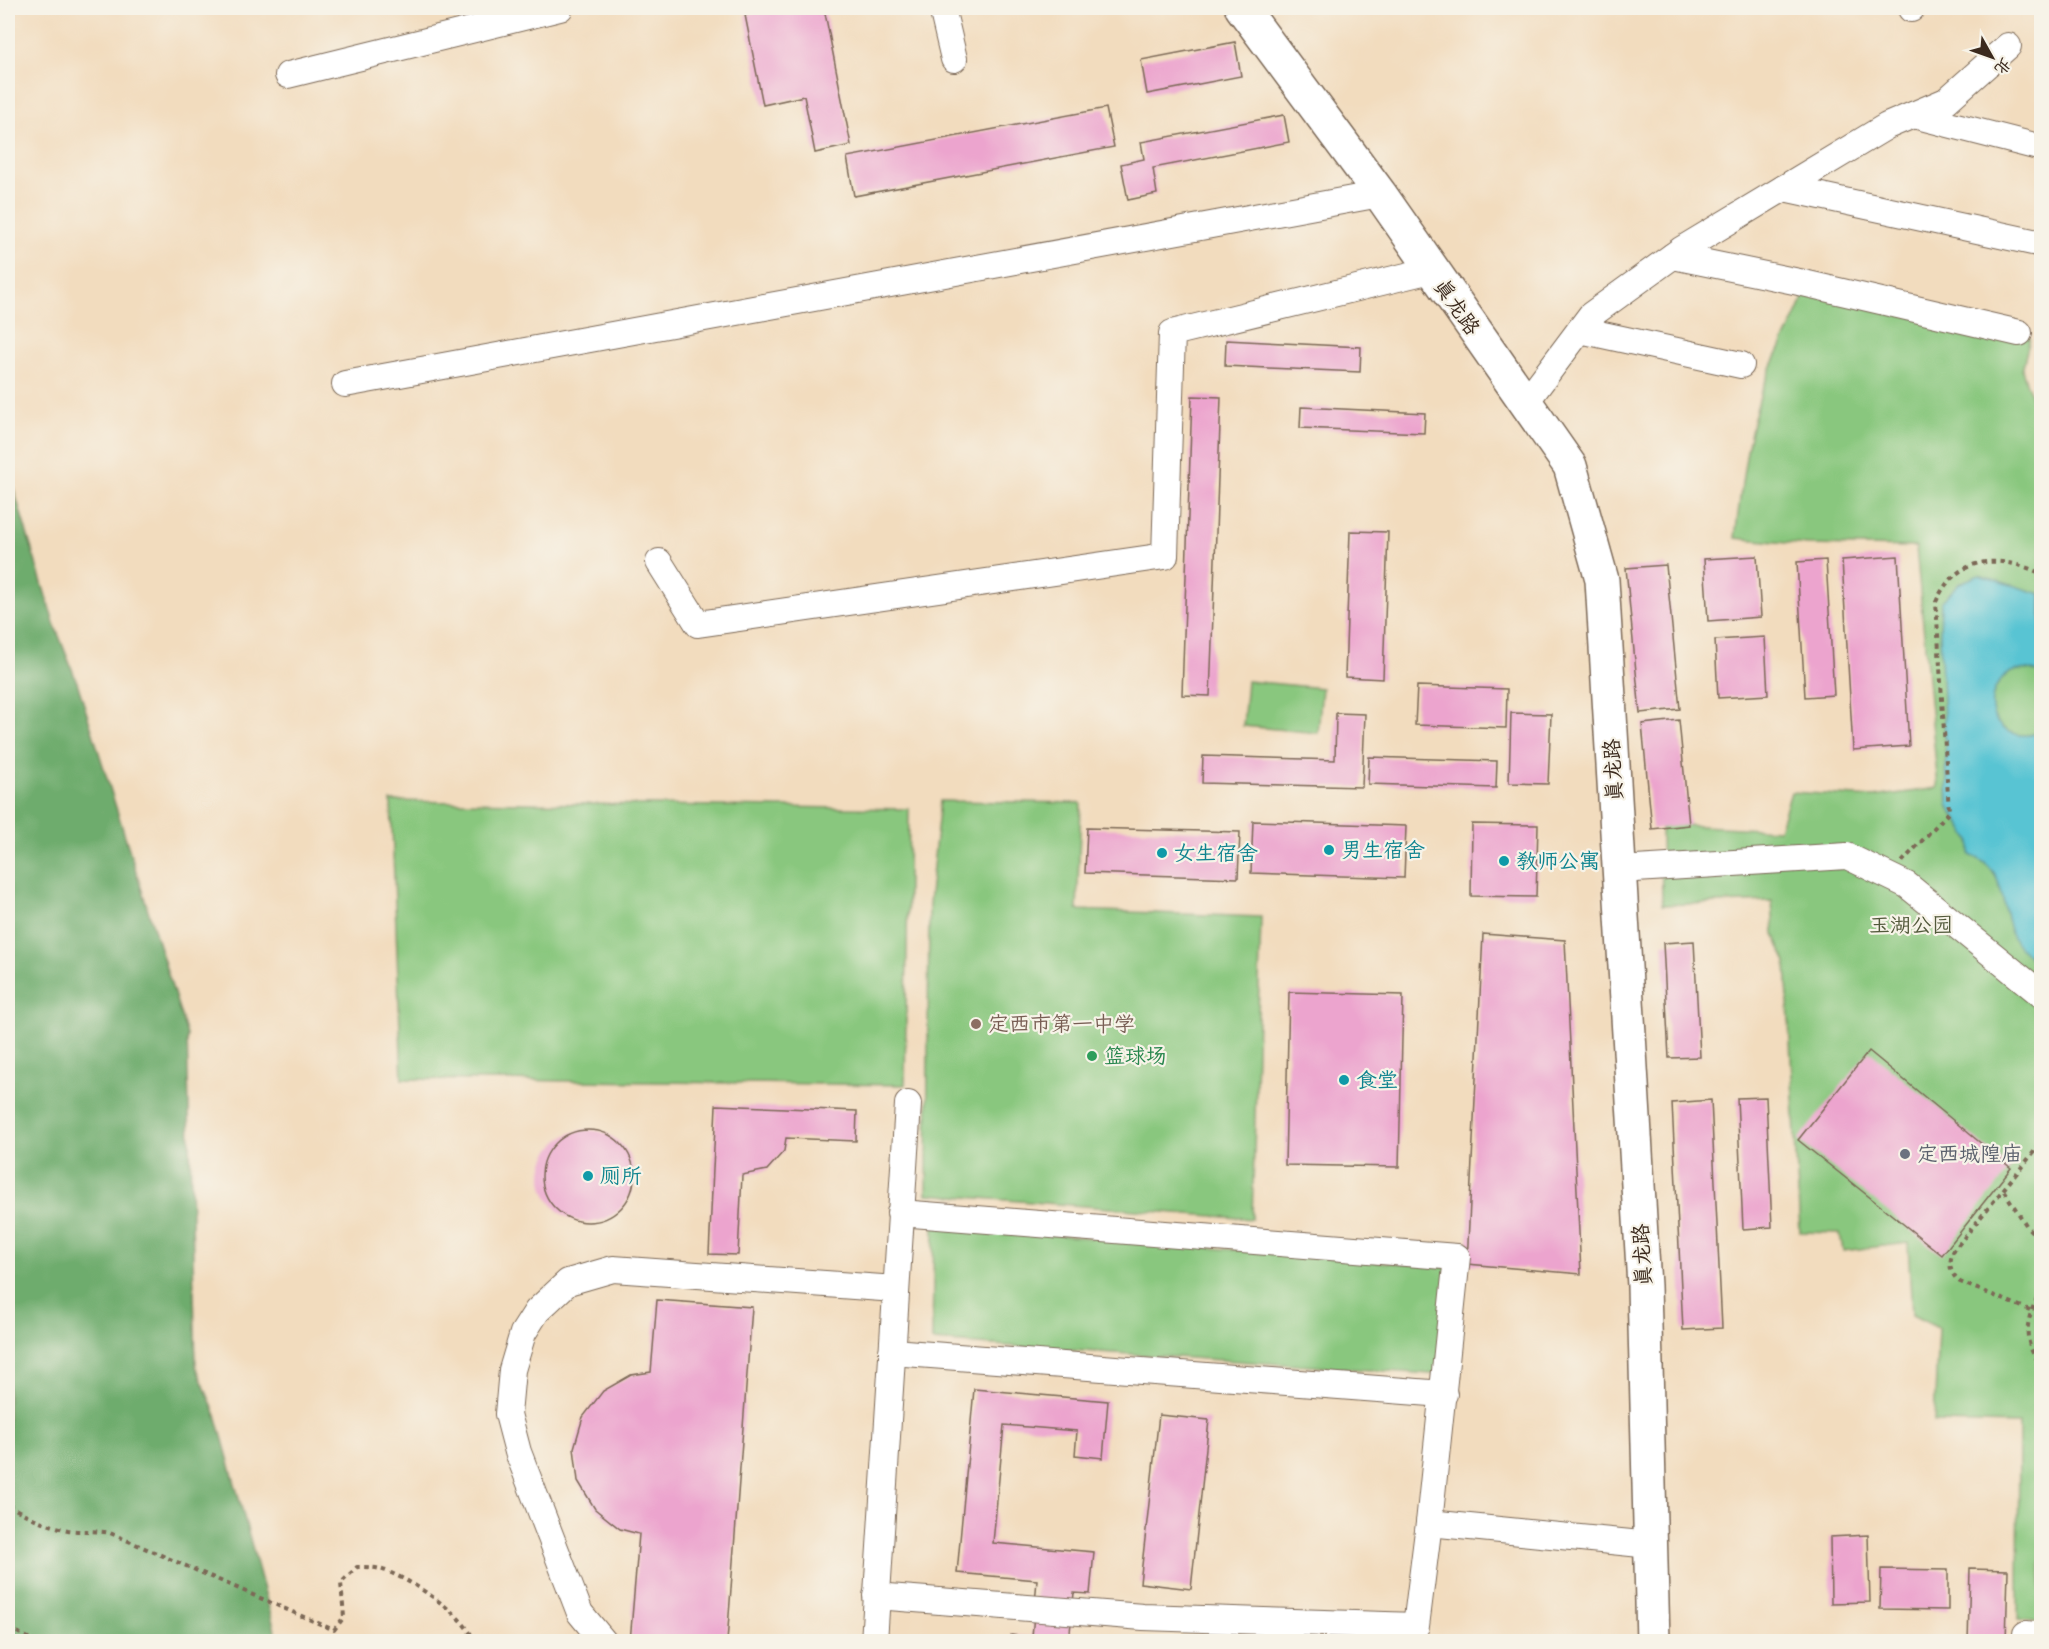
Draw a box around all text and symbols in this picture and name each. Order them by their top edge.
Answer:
north arrow [1962,27,2022,87]
text: 北 [1991,54,2015,78]
street label: 真龙路 [1429,274,1485,340]
street label: 真龙路 [1599,738,1627,802]
place label: 男生宿舍 [1341,838,1425,862]
place label: 女生宿舍 [1174,841,1258,865]
marker: 男生宿舍 [1322,843,1336,857]
marker: 女生宿舍 [1155,846,1169,860]
place label: 教师公寓 [1516,849,1600,873]
marker: 教师公寓 [1497,854,1511,868]
park label: 玉湖公园 [1869,913,1953,937]
place label: 定西市第一中学 [988,1012,1135,1036]
marker: 定西市第一中学 [969,1017,983,1031]
place label: 篮球场 [1104,1044,1167,1068]
marker: 篮球场 [1085,1049,1099,1063]
place label: 食堂 [1356,1068,1398,1092]
marker: 食堂 [1337,1073,1351,1087]
place label: 定西城隍庙 [1917,1142,2022,1166]
marker: 定西城隍庙 [1898,1147,1912,1161]
place label: 厕所 [600,1164,642,1188]
marker: 厕所 [581,1169,595,1183]
street label: 真龙路 [1628,1223,1656,1287]

